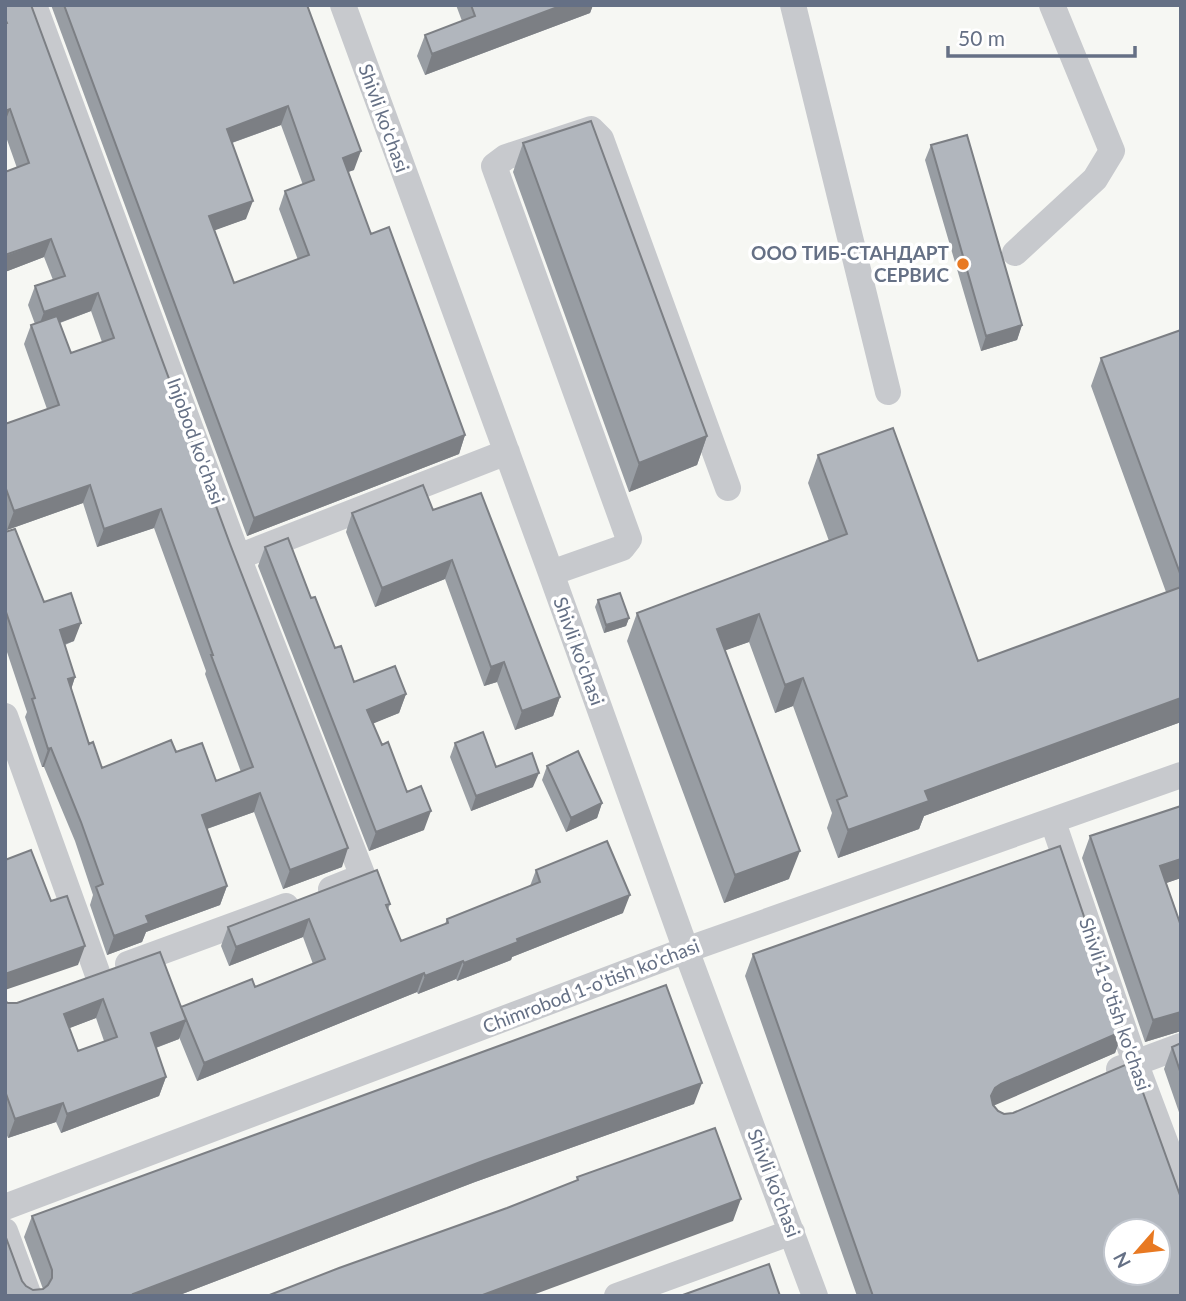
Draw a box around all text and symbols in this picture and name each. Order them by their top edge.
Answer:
scale bar [948,14,1135,58]
text: 50 m [958,25,1005,50]
street label: Shivli ko'chasi [354,60,415,175]
place label: ООО ТИБ-СТАНДАРТ СЕРВИС [751,241,950,286]
marker: ООО ТИБ-СТАНДАРТ СЕРВИС [955,256,971,272]
street label: Injobod ko'chasi [163,374,230,507]
street label: Shivli ko'chasi [549,593,610,708]
street label: Shivli 1-o'tish ko'chasi [1075,914,1156,1093]
street label: Chimrobod 1-o'tish ko'chasi [479,934,702,1038]
street label: Shivli ko'chasi [743,1126,806,1240]
north arrow [1102,1217,1172,1287]
text: N [1108,1248,1135,1272]

